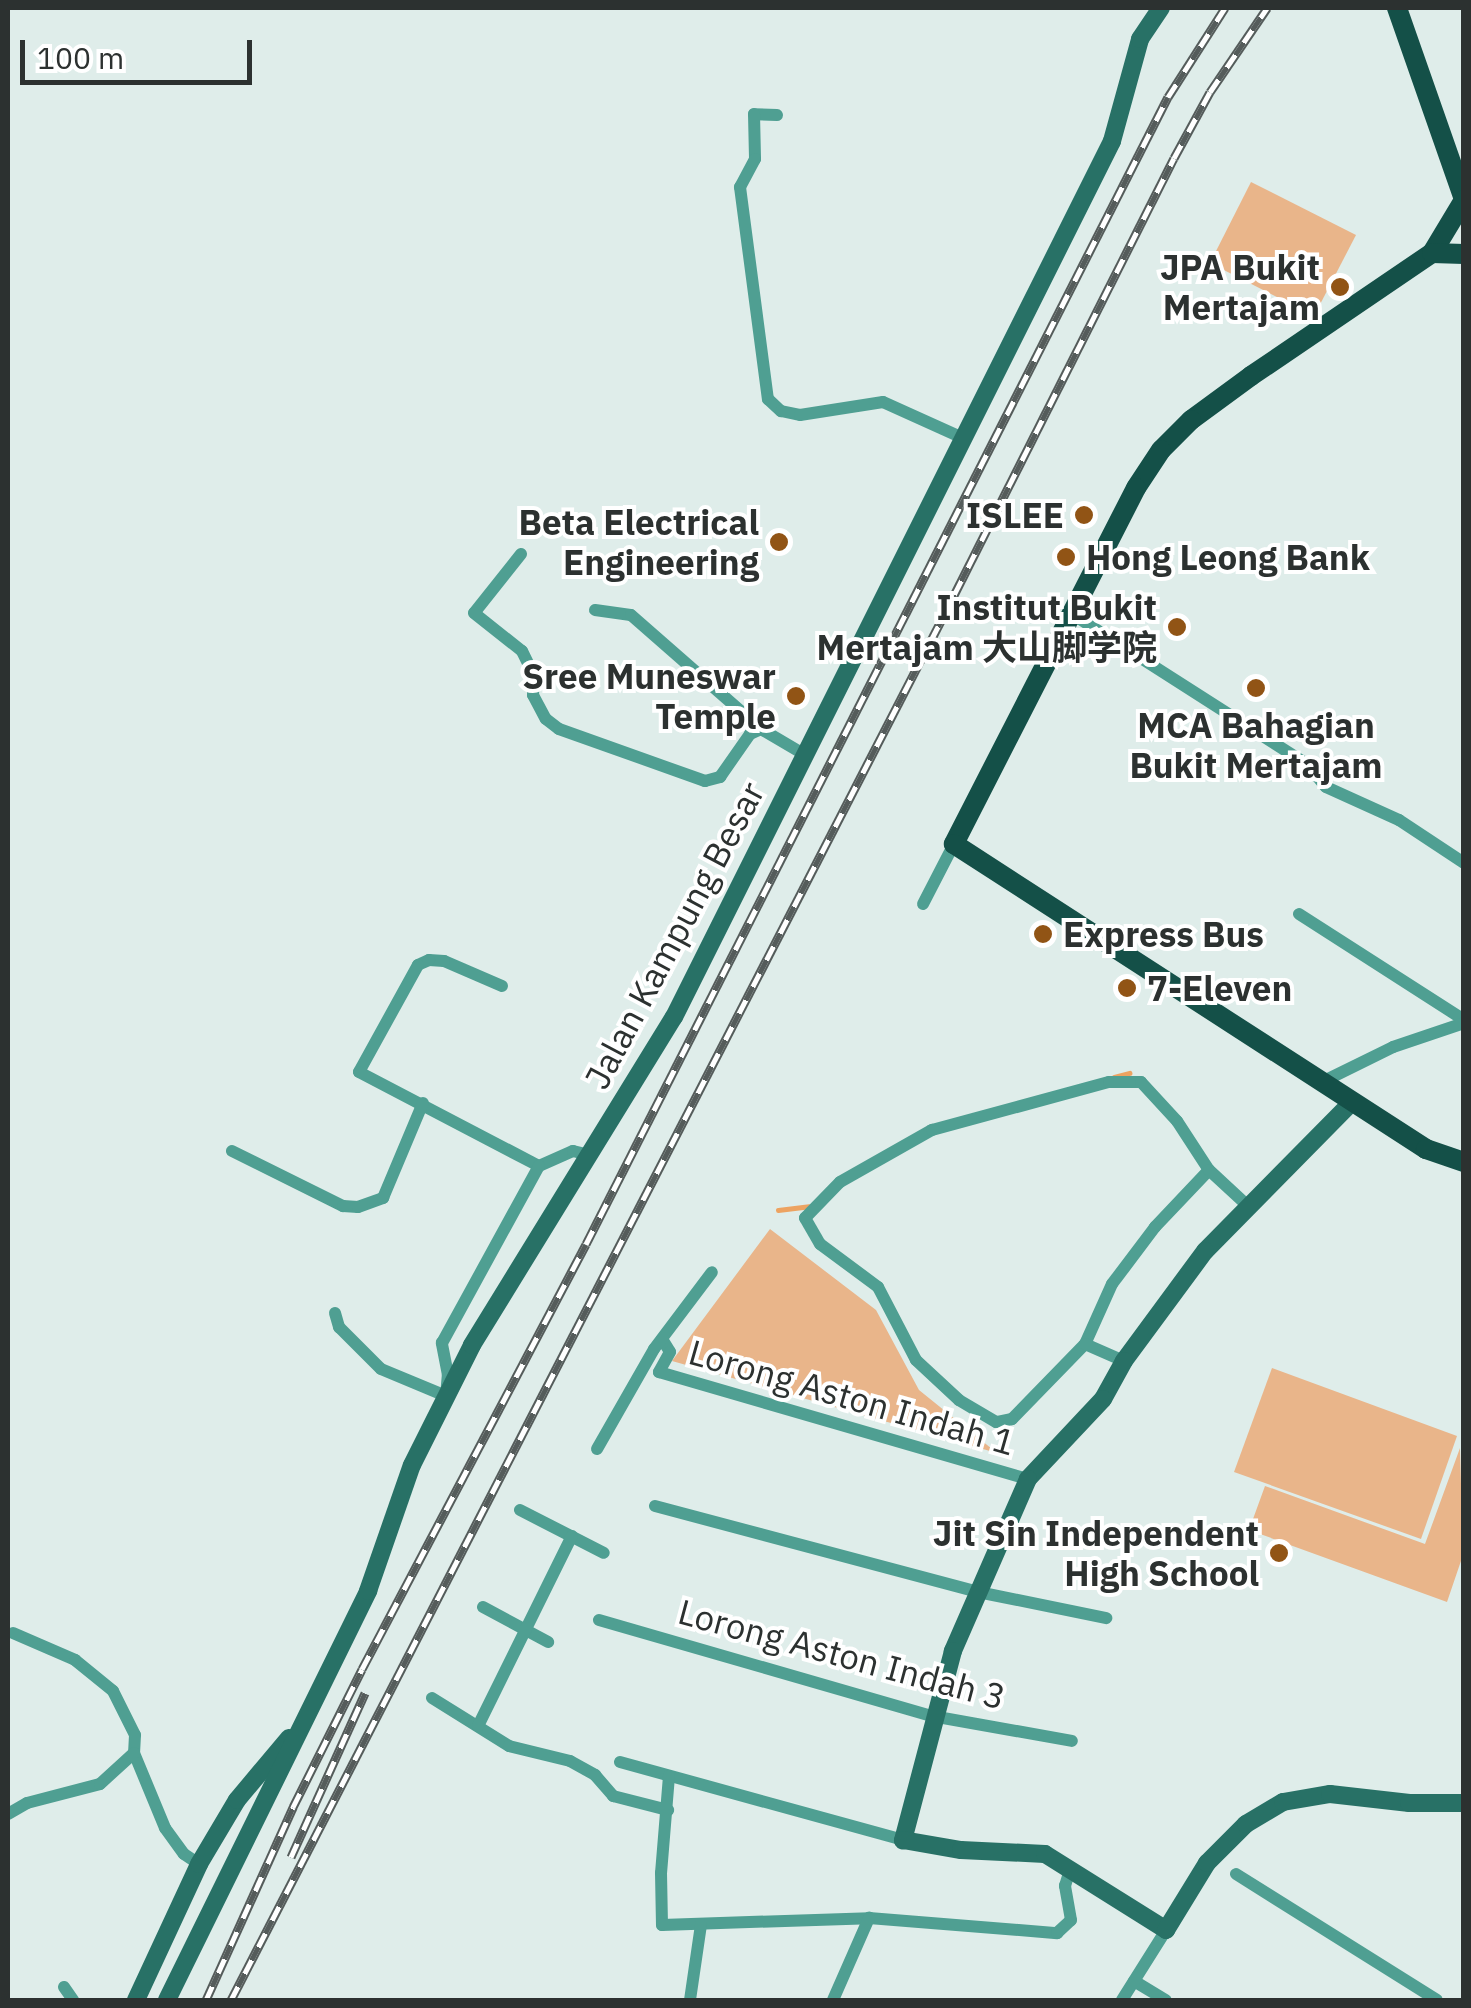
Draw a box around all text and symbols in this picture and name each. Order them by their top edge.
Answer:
scale bar [25,20,258,82]
text: 100 m [37,38,124,77]
place label: JPA Bukit Mertajam [1160,246,1320,328]
marker: JPA Bukit Mertajam [1329,276,1351,298]
place label: ISLEE [966,494,1064,536]
place label: Beta Electrical Engineering [519,501,759,583]
marker: ISLEE [1073,504,1095,526]
marker: Beta Electrical Engineering [768,531,790,553]
place label: Hong Leong Bank [1086,536,1370,578]
marker: Hong Leong Bank [1055,546,1077,568]
place label: Institut Bukit Mertajam 大山脚学院 [817,586,1157,668]
marker: Institut Bukit Mertajam 大山脚学院 [1166,616,1188,638]
place label: Sree Muneswar Temple [522,655,776,737]
marker: MCA Bahagian Bukit Mertajam [1245,677,1267,699]
marker: Sree Muneswar Temple [785,685,807,707]
place label: MCA Bahagian Bukit Mertajam [1129,704,1383,786]
street label: Jalan Kampung Besar [575,774,773,1096]
place label: Express Bus [1063,913,1264,955]
marker: Express Bus [1032,923,1054,945]
place label: 7-Eleven [1147,967,1292,1009]
marker: 7-Eleven [1116,977,1138,999]
street label: Lorong Aston Indah 1 [684,1330,1020,1464]
place label: Jit Sin Independent High School [933,1512,1259,1594]
marker: Jit Sin Independent High School [1268,1542,1290,1564]
street label: Lorong Aston Indah 3 [674,1590,1010,1718]

